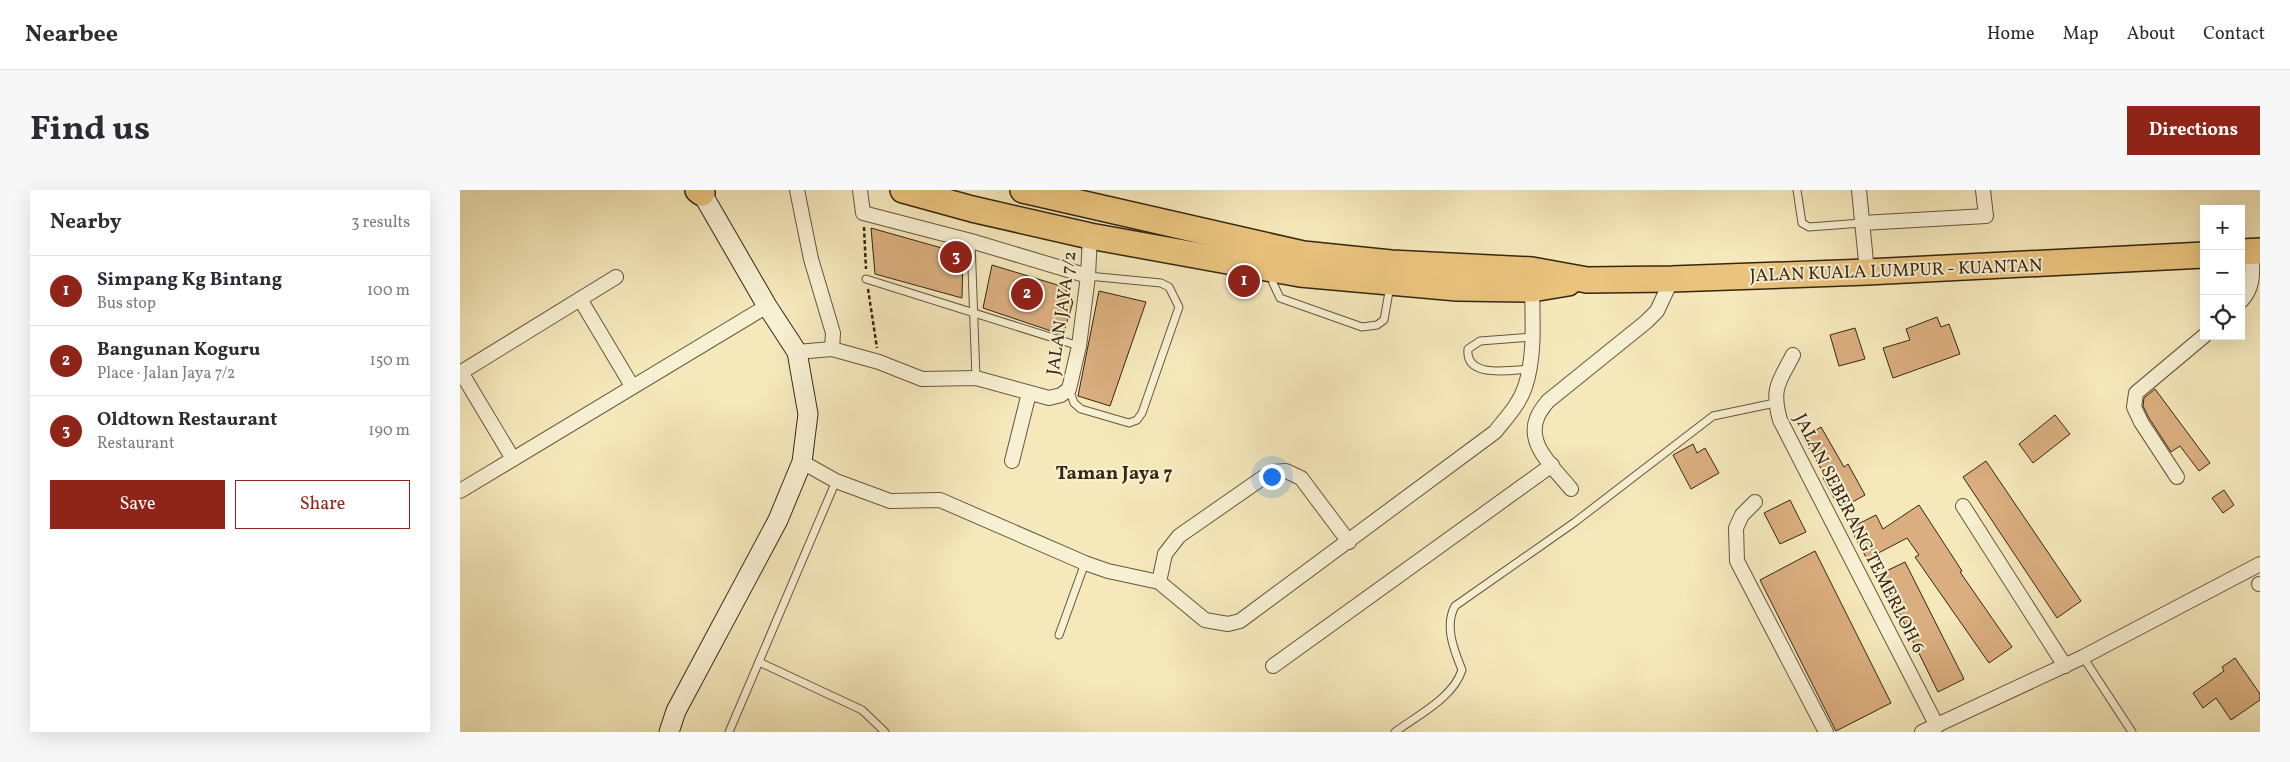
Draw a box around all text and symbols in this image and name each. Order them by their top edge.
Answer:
text: Nearbee [25,18,118,52]
text: Home [1987,22,2035,47]
text: Map [2063,22,2099,47]
text: About [2127,22,2175,47]
text: Contact [2203,22,2265,47]
text: Find us [30,106,150,154]
button: Directions [2127,106,2260,155]
map controls [2200,205,2245,340]
button: + [2200,205,2245,250]
text: Nearby [50,208,121,237]
text: 3 results [351,212,410,234]
pin: 3 [940,238,972,276]
street label: JALAN JAYA 7/2 [1041,249,1084,377]
button: − [2200,250,2245,295]
street label: JALAN KUALA LUMPUR - KUANTAN [1749,254,2043,289]
pin: 1 [1228,262,1260,300]
text: Simpang Kg Bintang [97,267,282,293]
pin: 2 [1011,275,1043,313]
text: 1 [63,280,69,302]
text: 100 m [367,280,410,302]
text: Bus stop [97,293,156,315]
button: locate [2200,295,2245,340]
text: Bangunan Koguru [97,337,260,363]
text: 2 [62,350,70,372]
text: 150 m [369,350,410,372]
text: Place · Jalan Jaya 7/2 [97,363,235,385]
text: Oldtown Restaurant [97,407,277,433]
street label: JALAN SEBERANG TEMERLOH 6 [1787,410,1930,658]
text: 3 [62,420,70,442]
text: 190 m [368,420,410,442]
text: Restaurant [97,433,175,455]
district label: Taman Jaya 7 [1056,461,1172,487]
your location [1259,464,1285,490]
button: Save [50,480,225,529]
button: Share [235,480,410,529]

